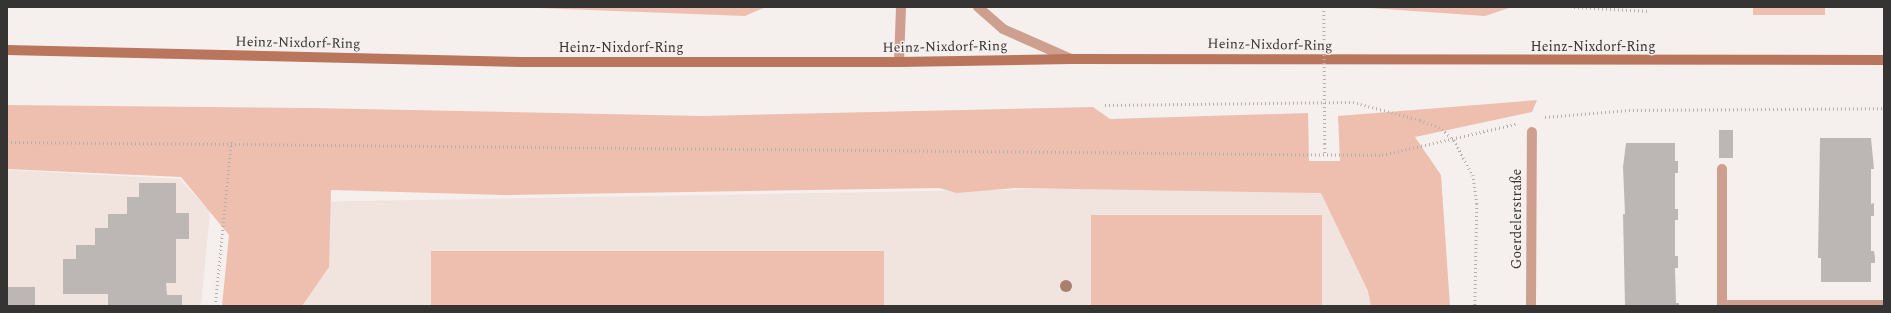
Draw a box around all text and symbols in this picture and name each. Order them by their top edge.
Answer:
street label: Heinz-Nixdorf-Ring [235,34,361,52]
street label: Heinz-Nixdorf-Ring [1207,36,1333,54]
street label: Heinz-Nixdorf-Ring [882,38,1008,56]
street label: Heinz-Nixdorf-Ring [1530,39,1656,55]
street label: Heinz-Nixdorf-Ring [558,40,684,56]
street label: Goerdelerstraße [1509,169,1525,269]

